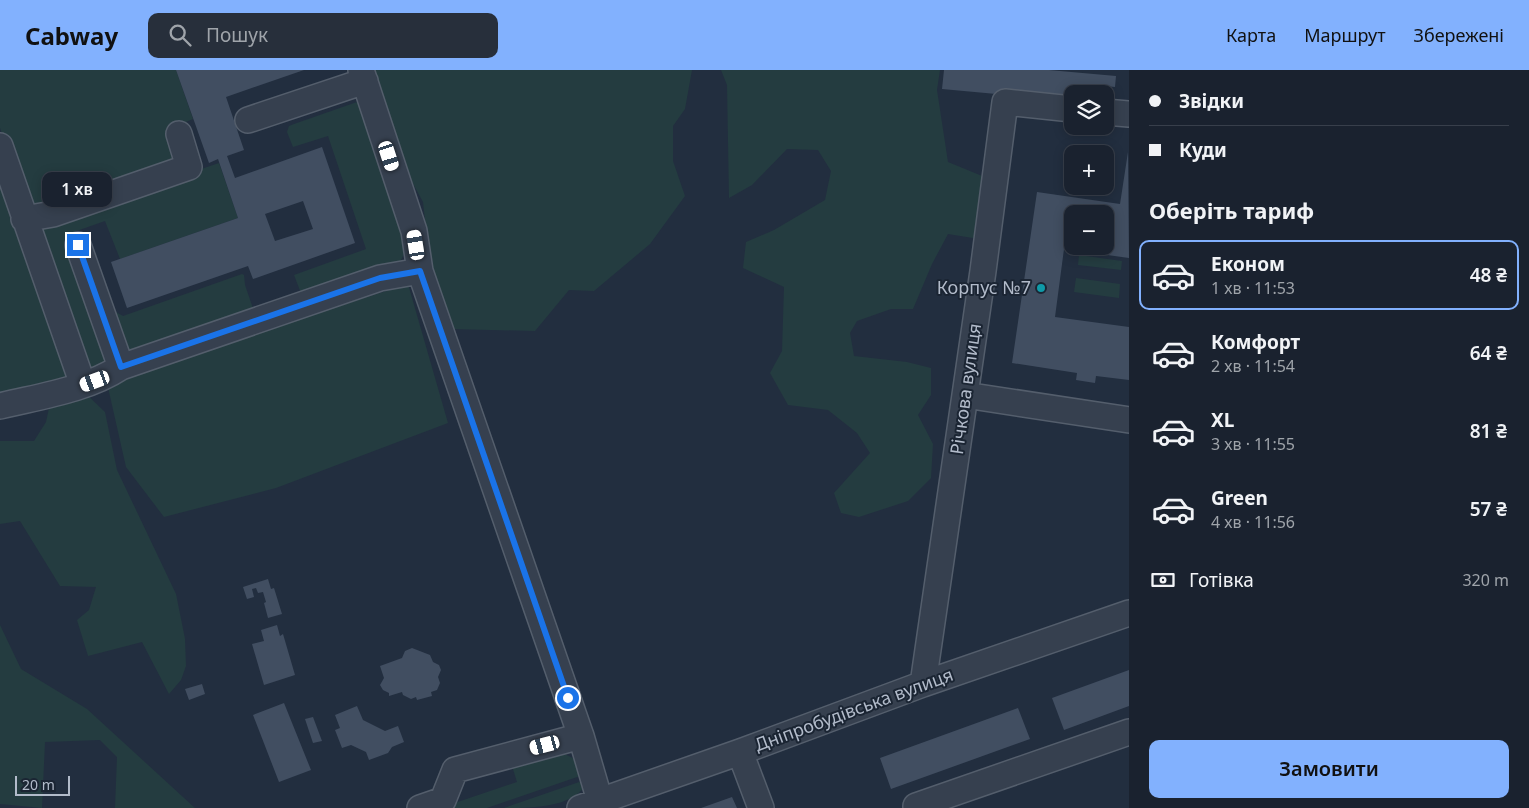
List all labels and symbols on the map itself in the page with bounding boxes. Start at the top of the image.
car [377,139,400,173]
callout: 1 хв [43,172,113,208]
car [406,229,425,261]
route end [67,234,89,256]
place label: Корпус №7 [937,275,1031,299]
marker: Корпус №7 [1035,282,1047,294]
street label: Річкова вулиця [944,322,986,456]
car [78,369,111,393]
street label: Дніпробудівська вулиця [751,662,956,756]
route start [557,687,579,709]
car [528,734,561,756]
scale bar [15,773,70,796]

